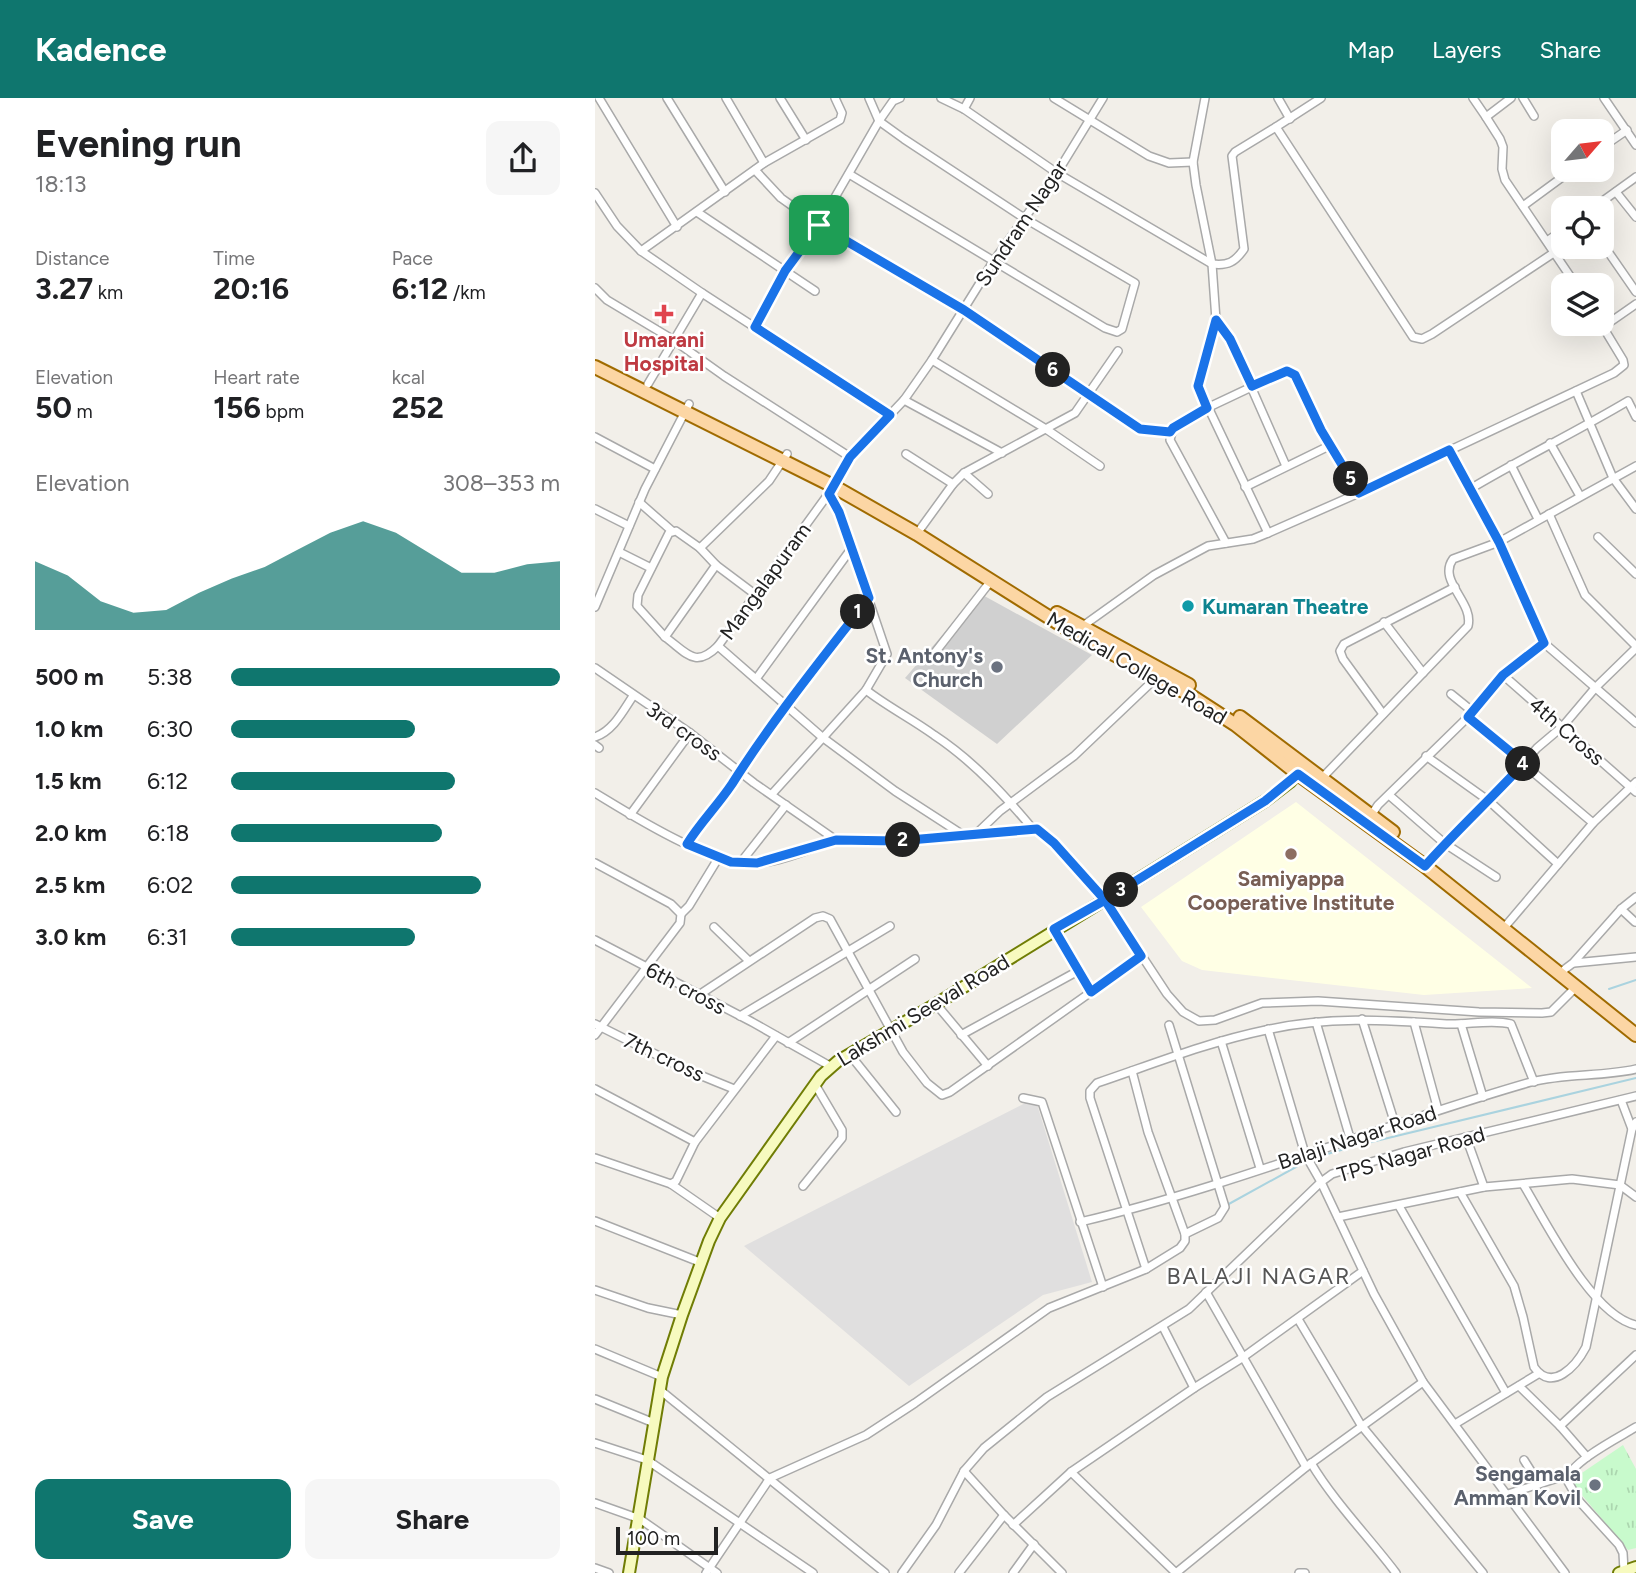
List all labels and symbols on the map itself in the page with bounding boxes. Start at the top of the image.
north arrow [1551,119,1613,182]
street label: Sundram Nagar [970,155,1072,291]
pin [789,195,849,255]
marker: Umarani Hospital [654,304,674,324]
place label: Umarani Hospital [624,327,704,376]
pin: 6 [1035,352,1071,388]
pin: 5 [1333,462,1369,496]
street label: Mangalapuram [714,518,816,644]
pin: 1 [841,594,875,630]
place label: Kumaran Theatre [1202,594,1369,619]
marker: Kumaran Theatre [1180,598,1196,614]
street label: Medical College Road [1043,606,1231,730]
place label: St. Antony's Church [866,643,983,692]
marker: St. Antony's Church [989,659,1005,675]
street label: 4th Cross [1524,691,1610,771]
street label: 3rd cross [642,696,726,766]
pin: 4 [1506,746,1541,782]
pin: 2 [885,822,921,858]
marker: Samiyappa Cooperative Institute [1283,846,1299,862]
place label: Samiyappa Cooperative Institute [1188,866,1395,915]
pin: 3 [1103,872,1139,908]
street label: Lakshmi Seeval Road [832,949,1014,1071]
street label: 6th cross [642,957,730,1019]
street label: 7th cross [620,1027,708,1087]
street label: Balaji Nagar Road [1275,1100,1439,1174]
street label: TPS Nagar Road [1334,1121,1488,1187]
district label: BALAJI NAGAR [1166,1262,1352,1290]
place label: Sengamala Amman Kovil [1454,1461,1581,1510]
marker: Sengamala Amman Kovil [1587,1477,1603,1493]
scale bar [616,1524,717,1556]

